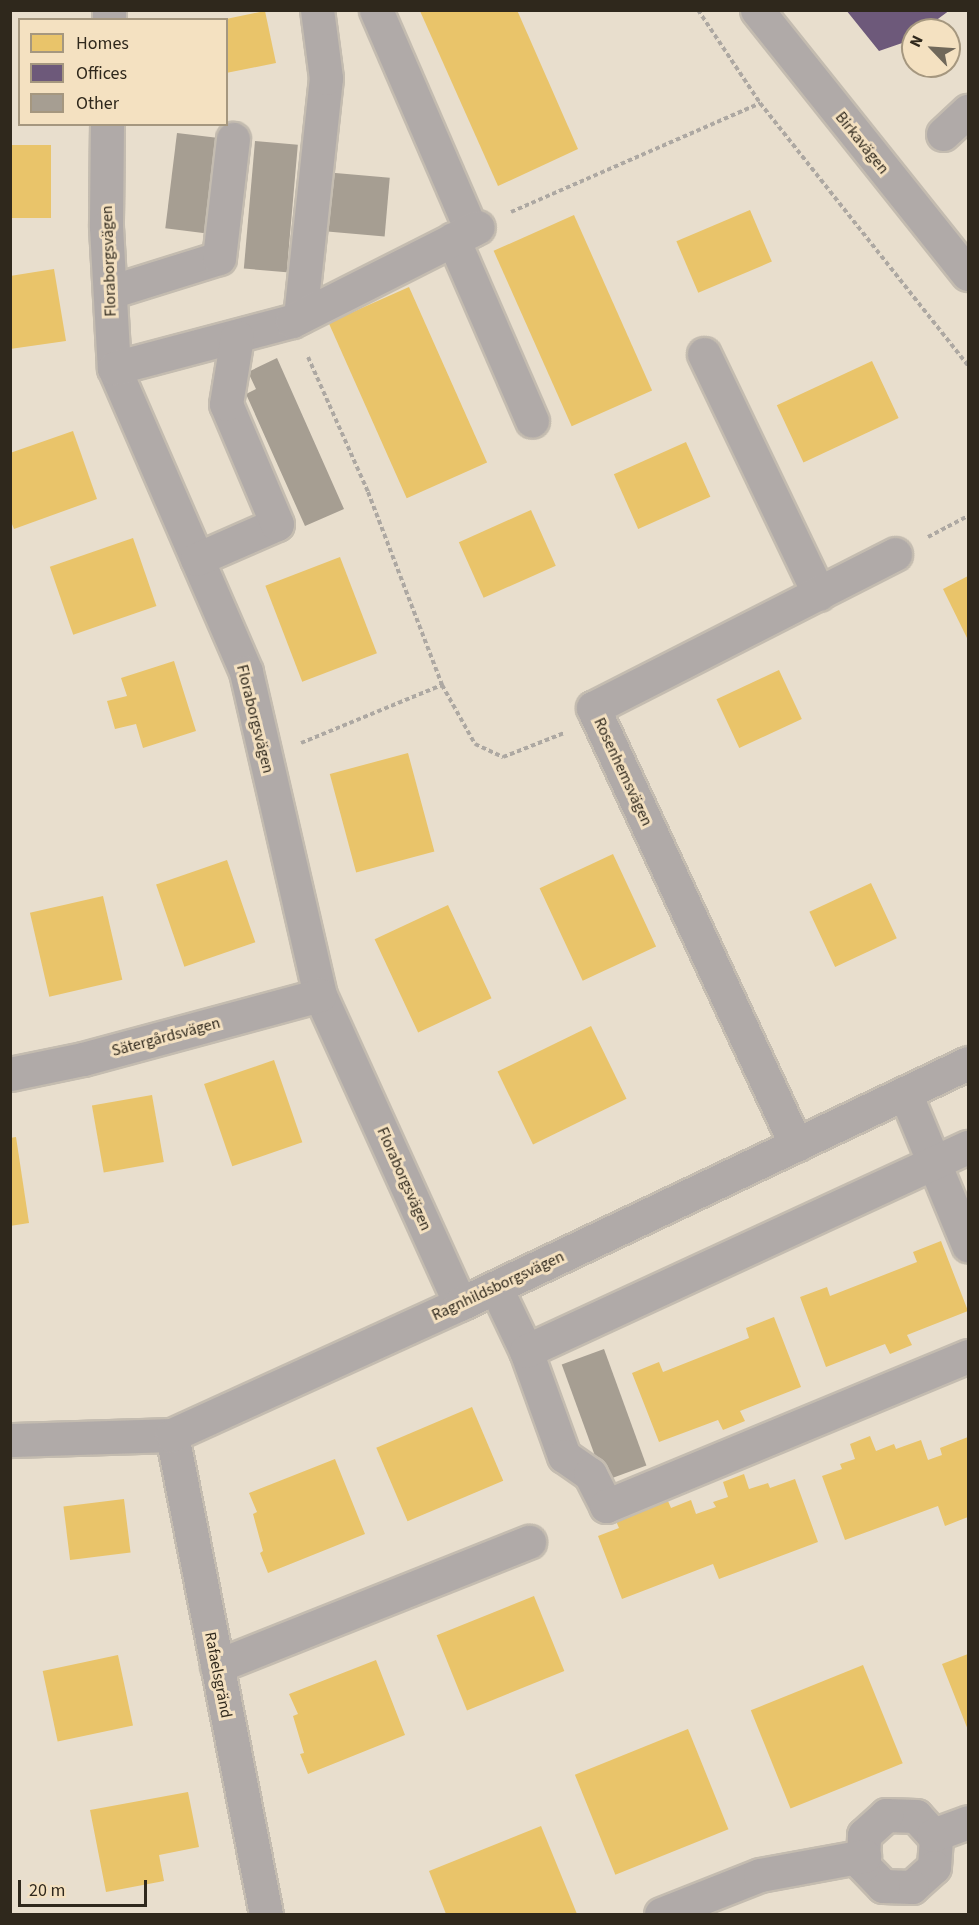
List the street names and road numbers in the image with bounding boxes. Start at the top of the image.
street label: Birkavägen [831,108,893,178]
street label: Floraborgsvägen [97,205,121,317]
street label: Floraborgsvägen [232,663,278,775]
street label: Rosenhemsvägen [590,715,656,829]
street label: Sätergårdsvägen [110,1013,222,1061]
street label: Floraborgsvägen [373,1124,435,1234]
street label: Ragnhildsborgsvägen [429,1247,567,1325]
street label: Rafaelsgränd [200,1630,236,1720]

